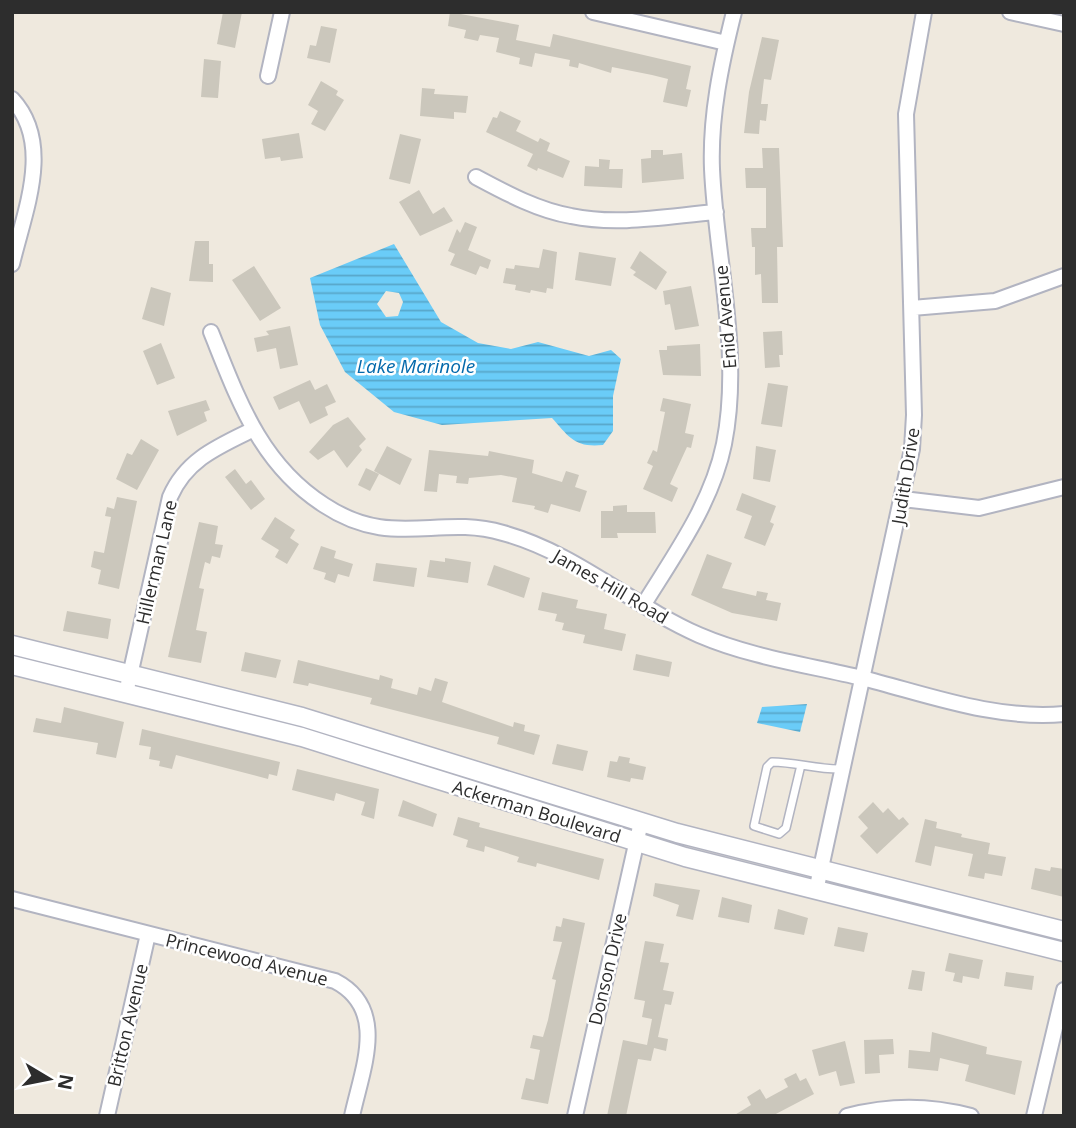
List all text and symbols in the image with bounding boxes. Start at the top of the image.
street label: Enid Avenue [709,264,741,370]
water label: Lake Marinole [357,353,475,379]
street label: Judith Drive [885,426,924,528]
street label: Hillerman Lane [130,497,182,627]
street label: James Hill Road [547,542,673,629]
street label: Ackerman Boulevard [450,774,624,848]
street label: Donson Drive [582,911,632,1027]
street label: Princewood Avenue [163,927,331,991]
street label: Britton Avenue [101,961,153,1089]
north arrow [14,1044,84,1114]
text: N [52,1072,80,1092]

